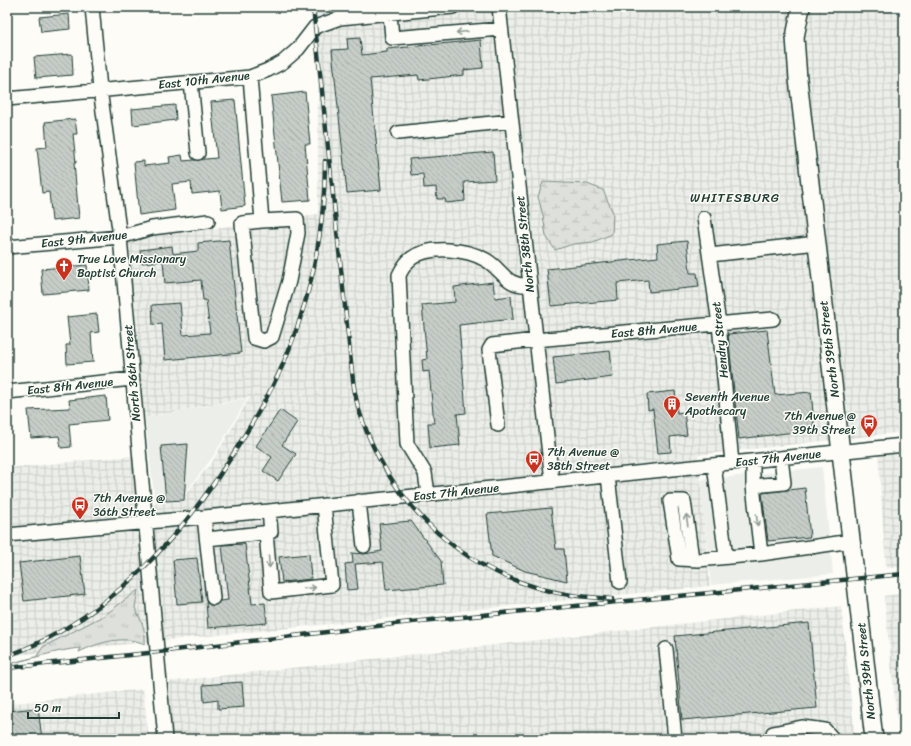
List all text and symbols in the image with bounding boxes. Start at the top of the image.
one-way arrow [456,29,469,36]
street label: East 10th Avenue [157,64,251,96]
district label: WHITESBURG [690,186,780,209]
street label: North 38th Street [509,194,541,294]
street label: East 9th Avenue [40,224,128,254]
place label: True Love Missionary Baptist Church [77,248,187,284]
church icon: True Love Missionary Baptist Church [54,256,74,281]
street label: North 39th Street [812,299,846,399]
street label: Hendry Street [705,301,735,379]
street label: East 8th Avenue [610,315,698,345]
street label: North 36th Street [117,324,147,422]
street label: East 8th Avenue [26,371,114,401]
place label: Seventh Avenue Apothecary [684,386,770,422]
building icon: Seventh Avenue Apothecary [662,394,682,419]
place label: 7th Avenue @ 39th Street [784,405,856,441]
bus stop icon: 7th Avenue @ 39th Street [859,413,879,438]
place label: 7th Avenue @ 38th Street [547,441,619,477]
street label: East 7th Avenue [734,443,822,473]
bus stop icon: 7th Avenue @ 38th Street [524,449,544,474]
street label: East 7th Avenue [412,477,500,507]
place label: 7th Avenue @ 36th Street [93,487,165,523]
bus stop icon: 7th Avenue @ 36th Street [70,495,90,520]
one-way arrow [753,513,761,526]
one-way arrow [683,514,691,527]
one-way arrow [265,555,272,568]
one-way arrow [303,584,316,592]
street label: North 39th Street [850,621,882,721]
scale bar [28,694,119,720]
text: 50 m [34,697,61,719]

